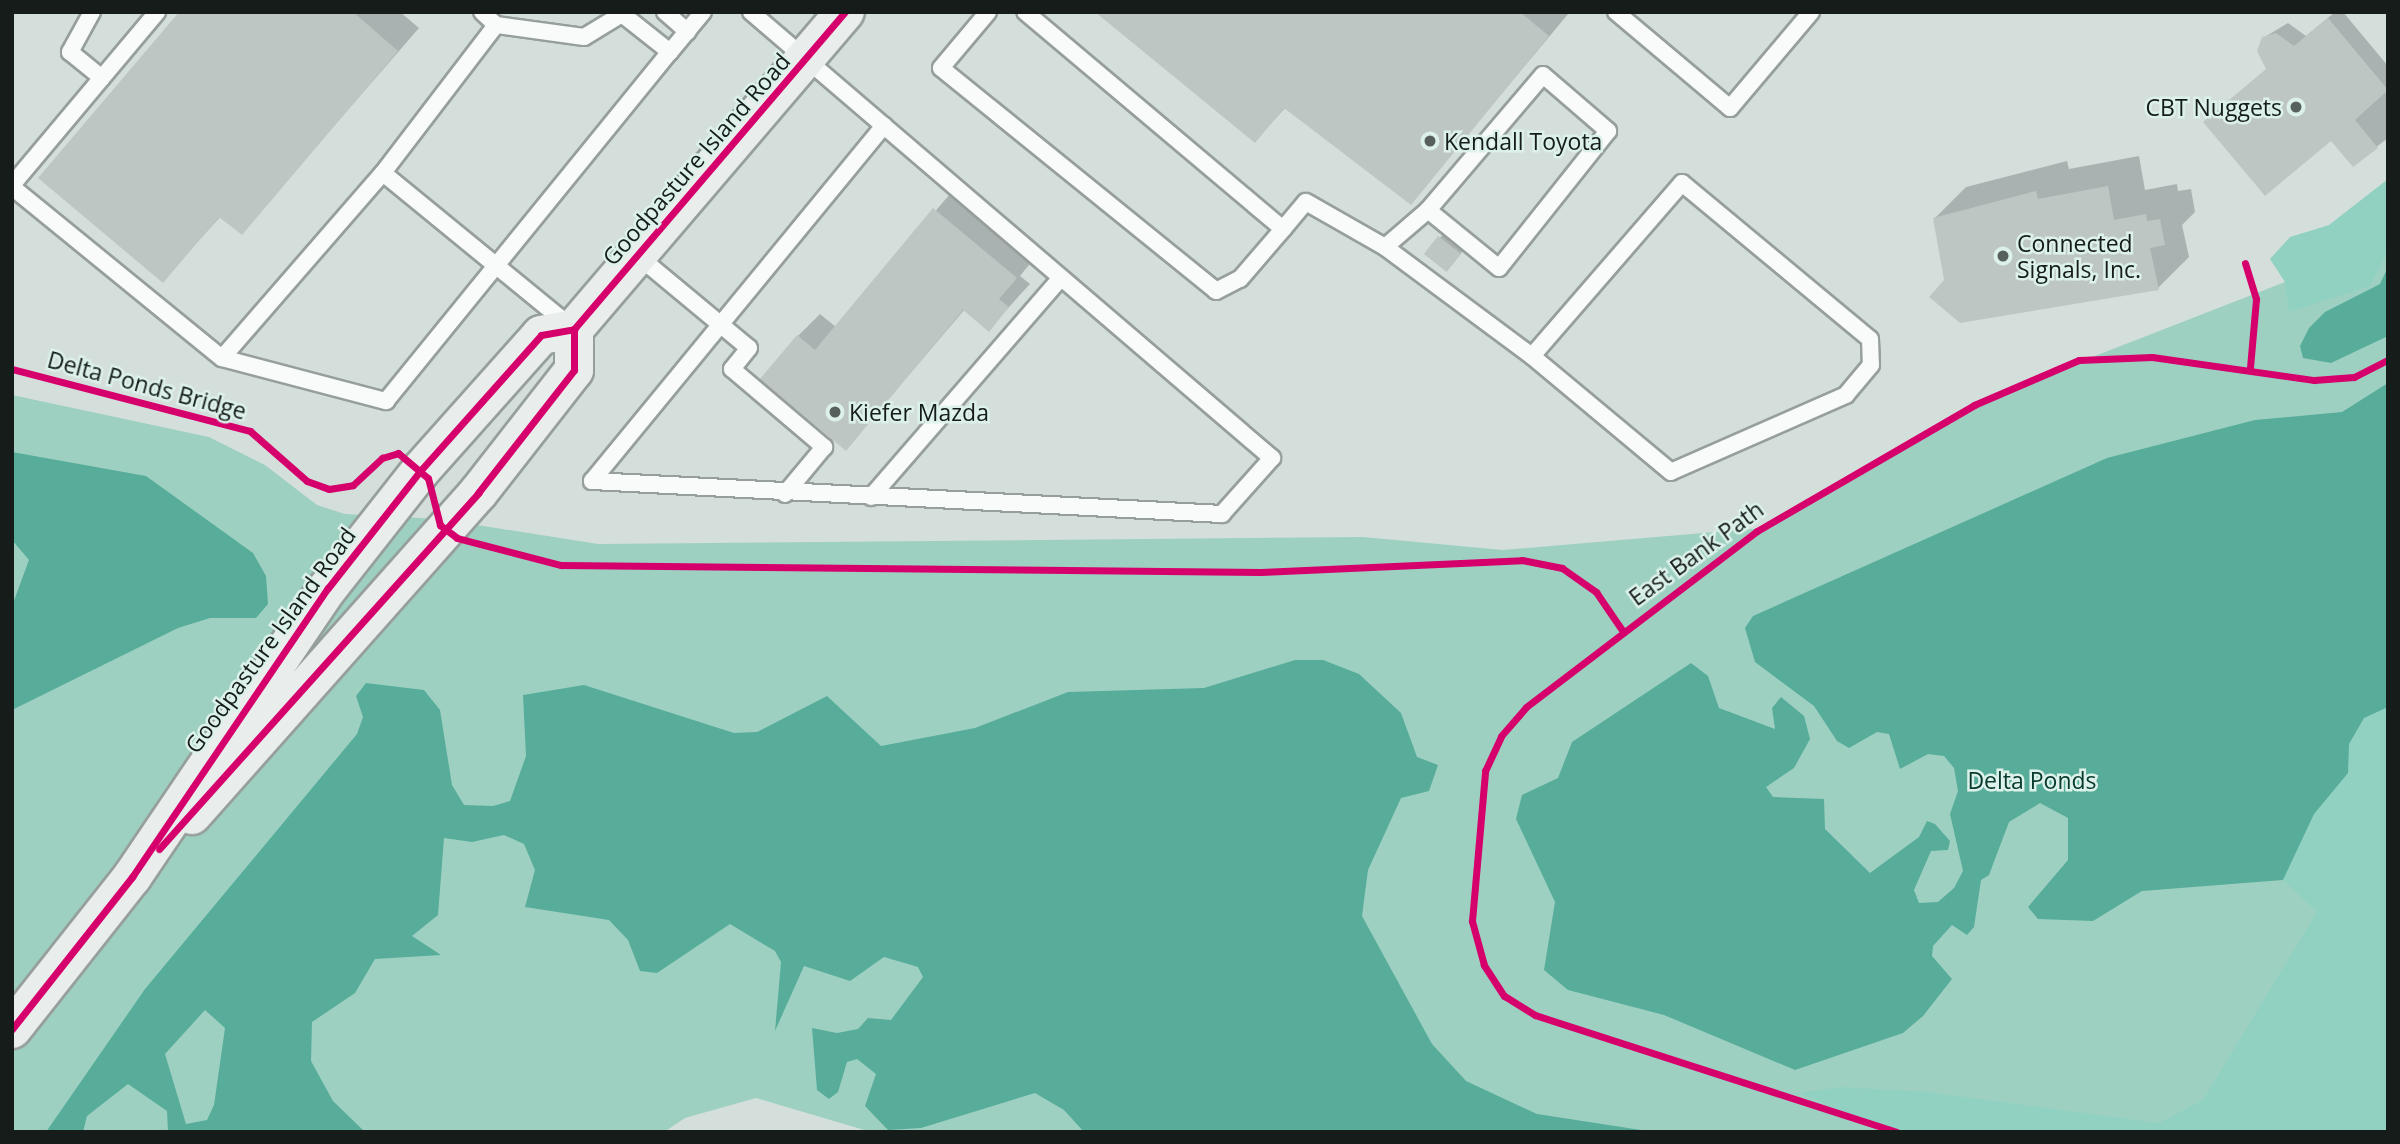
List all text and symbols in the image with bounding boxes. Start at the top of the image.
street label: Goodpasture Island Road [596,47,796,271]
place label: CBT Nuggets [2146,93,2282,121]
marker: CBT Nuggets [2288,99,2304,115]
place label: Kendall Toyota [1444,127,1602,155]
marker: Kendall Toyota [1422,133,1438,149]
place label: Connected Signals, Inc. [2017,229,2141,283]
marker: Connected Signals, Inc. [1995,248,2011,264]
street label: Delta Ponds Bridge [45,345,249,425]
place label: Kiefer Mazda [849,398,989,426]
marker: Kiefer Mazda [827,404,843,420]
street label: East Bank Path [1623,495,1769,611]
street label: Goodpasture Island Road [179,522,361,758]
park label: Delta Ponds [1967,766,2097,794]

